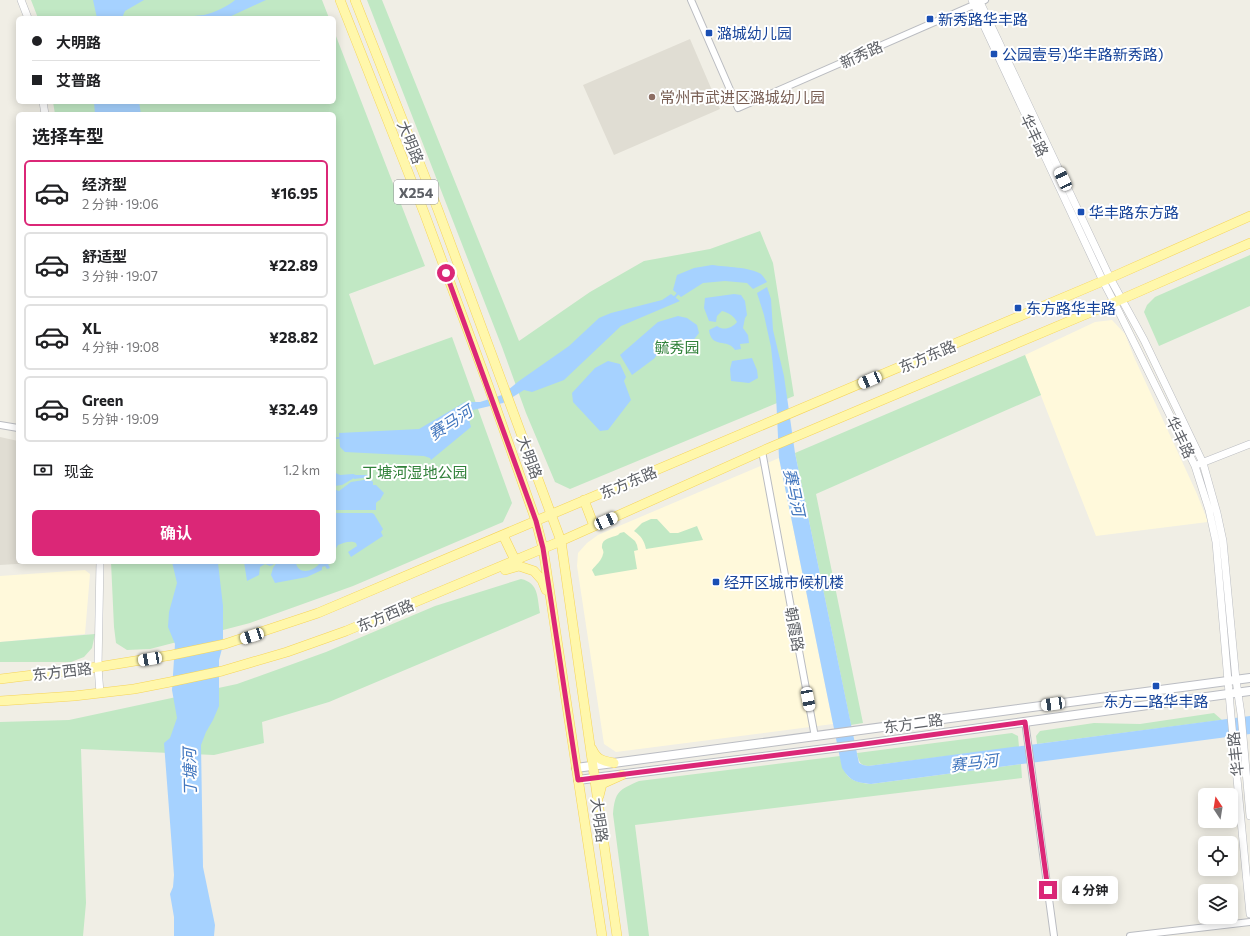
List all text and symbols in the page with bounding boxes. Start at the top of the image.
place label: 新秀路华丰路 [938,10,1028,28]
marker: 新秀路华丰路 [925,14,935,24]
place label: 潞城幼儿园 [717,24,792,42]
marker: 潞城幼儿园 [704,28,714,38]
text: 大明路 [56,33,101,51]
street label: 新秀路 [837,37,885,71]
place label: 公园壹号)华丰路新秀路) [1002,45,1164,63]
marker: 公园壹号)华丰路新秀路) [989,49,999,59]
text: 艾普路 [56,71,101,89]
place label: 常州市武进区潞城幼儿园 [660,88,825,106]
marker: 常州市武进区潞城幼儿园 [647,92,657,102]
street label: 华丰路 [1017,111,1053,159]
street label: 大明路 [394,118,428,166]
text: 选择车型 [32,125,104,147]
car [1052,166,1074,192]
icon: car [34,175,70,211]
text: 经济型 [82,175,127,193]
road number: X254 [394,180,438,204]
text: ¥16.95 [271,184,318,202]
text: 2 分钟 · 19:06 [82,196,159,212]
place label: 华丰路东方路 [1089,203,1179,221]
marker: 华丰路东方路 [1076,207,1086,217]
icon: car [34,247,70,283]
text: 舒适型 [82,247,127,265]
text: ¥22.89 [269,256,318,274]
route start [437,264,455,282]
text: 3 分钟 · 19:07 [82,268,158,284]
place label: 东方路华丰路 [1026,299,1116,317]
marker: 东方路华丰路 [1013,303,1023,313]
icon: car [34,319,70,355]
text: XL [82,319,101,337]
text: ¥28.82 [269,328,318,346]
street label: 东方东路 [896,336,958,376]
park label: 毓秀园 [654,338,700,356]
text: 4 分钟 · 19:08 [82,339,159,355]
car [857,370,883,390]
icon: car [34,391,70,427]
text: Green [82,391,123,409]
water label: 赛马河 [425,399,478,443]
text: ¥32.49 [269,400,318,418]
text: 5 分钟 · 19:09 [82,411,159,427]
street label: 华丰路 [1163,413,1199,461]
street label: 大明路 [514,433,546,481]
icon: cash [32,459,54,481]
text: 现金 [64,462,94,480]
text: 1.2 km [283,462,320,478]
street label: 东方东路 [597,462,659,502]
park label: 丁塘河湿地公园 [362,463,468,481]
water label: 赛马河 [781,467,810,520]
button: 确认 [32,510,320,556]
car [593,511,619,531]
place label: 经开区城市候机楼 [724,573,844,591]
marker: 经开区城市候机楼 [711,577,721,587]
street label: 东方西路 [354,595,416,635]
street label: 朝霞路 [782,605,808,653]
car [239,627,265,645]
car [137,651,163,667]
street label: 东方西路 [31,658,93,684]
marker: 东方二路华丰路 [1151,681,1161,691]
car [800,686,816,712]
place label: 东方二路华丰路 [1103,692,1209,710]
car [1040,696,1066,712]
street label: 东方二路 [882,710,944,736]
street label: 华丰路 [1224,731,1246,777]
water label: 丁塘河 [179,745,199,796]
water label: 赛马河 [949,749,1002,774]
north arrow [1198,788,1238,828]
map controls [1198,788,1238,924]
street label: 大明路 [588,796,612,844]
button: locate [1198,836,1238,876]
callout: 4 分钟 [1062,876,1118,904]
route end [1039,881,1057,899]
text: 4 分钟 [1072,882,1108,898]
button: layers [1198,884,1238,924]

